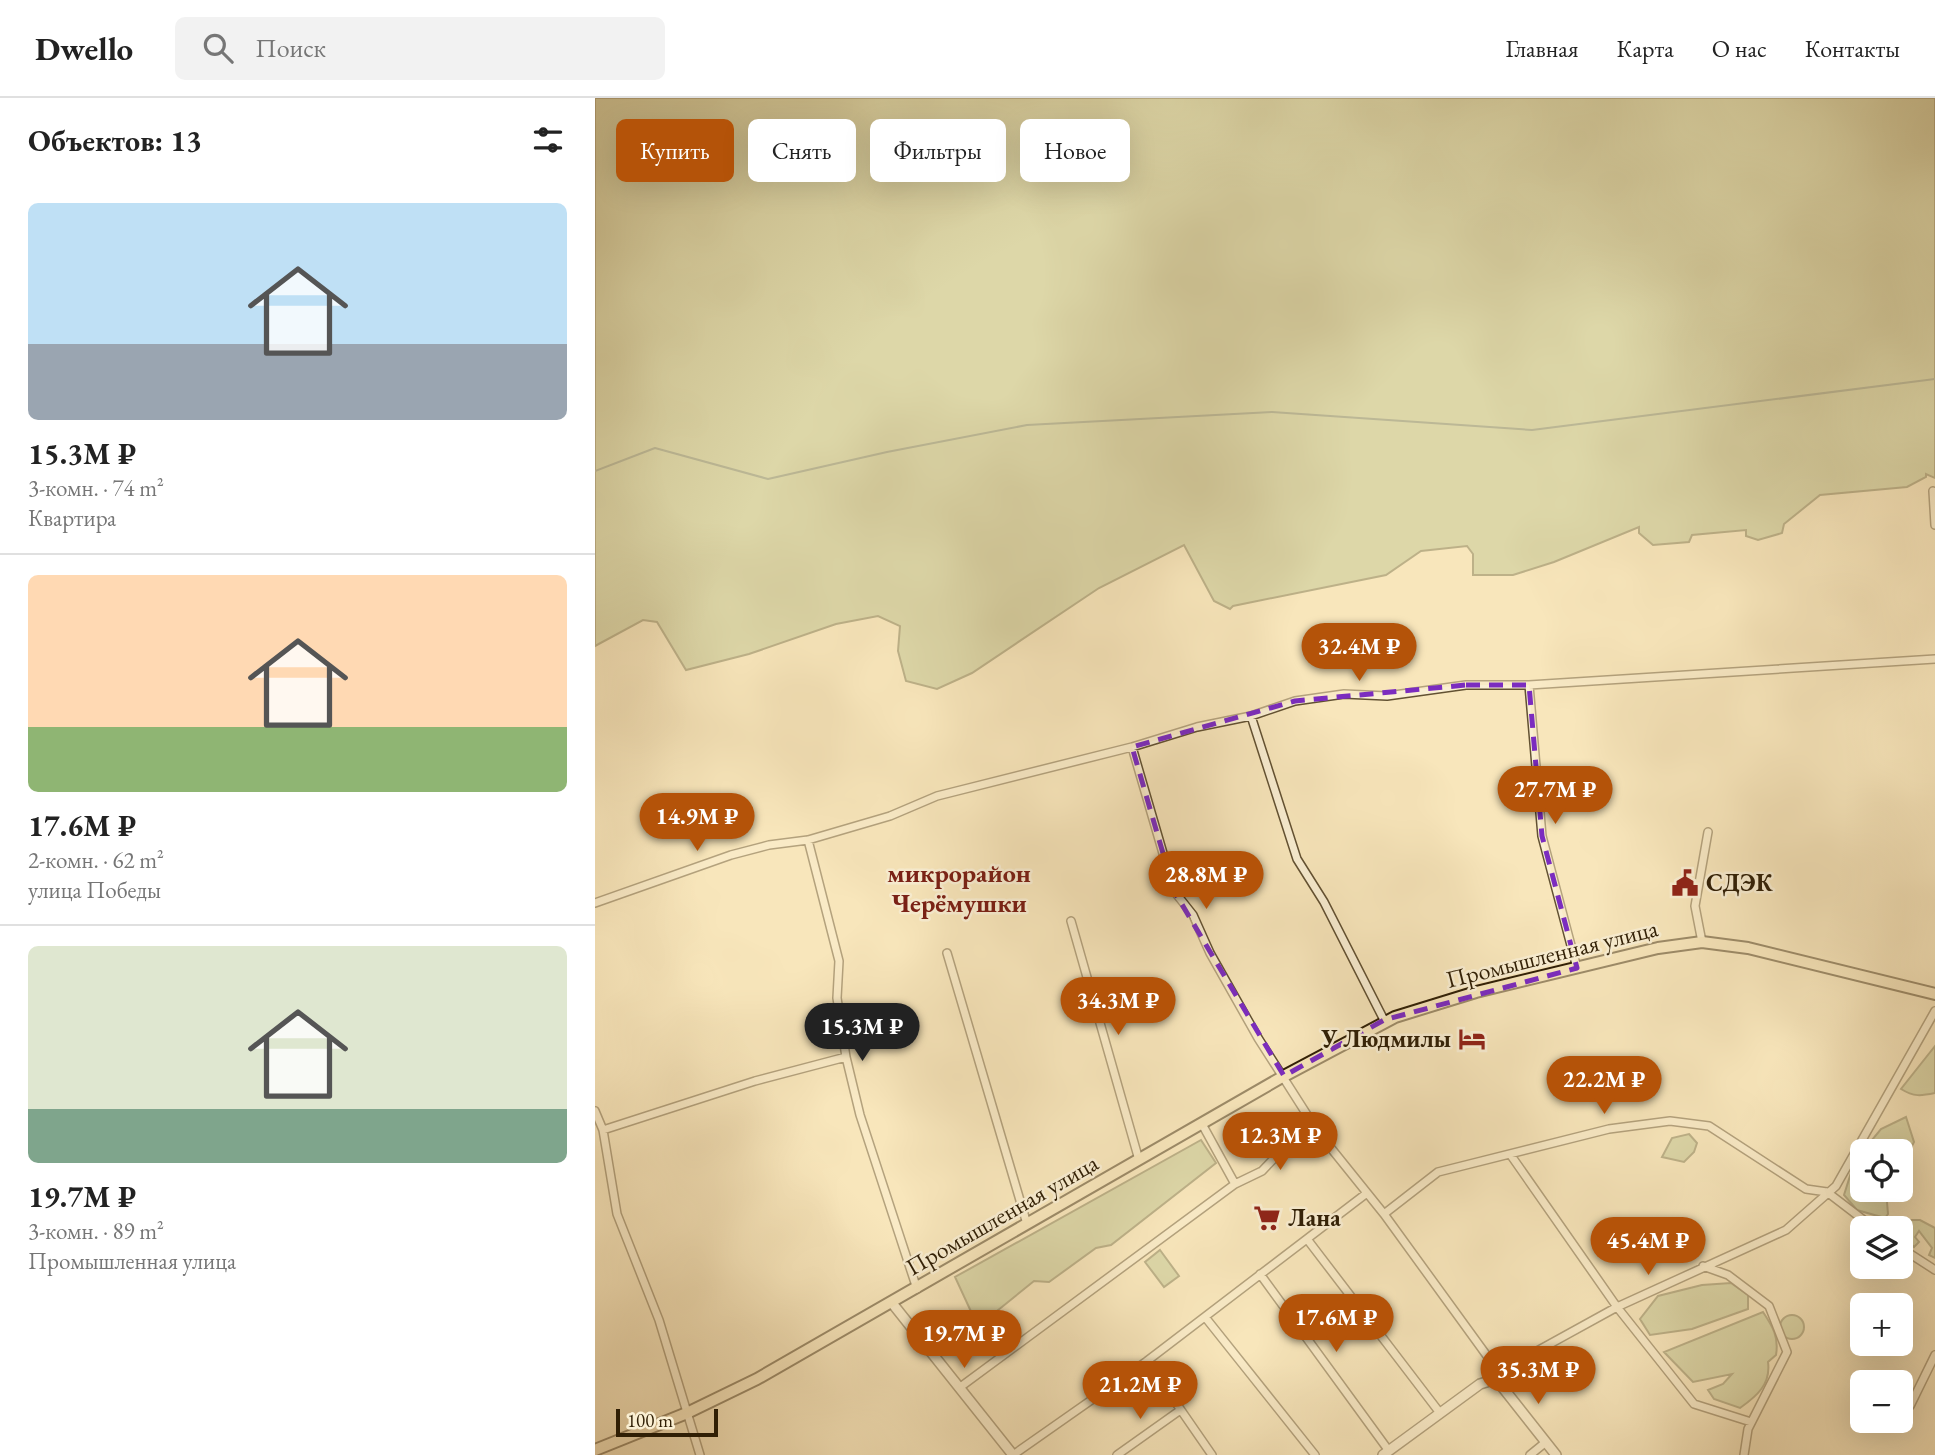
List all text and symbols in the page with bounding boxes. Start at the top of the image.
search box [175,17,665,80]
text: Dwello [35,27,133,70]
icon: search [199,29,237,67]
text: Поиск [255,31,326,65]
text: Главная [1505,33,1579,64]
text: Карта [1617,33,1674,64]
text: О нас [1712,33,1767,64]
text: Контакты [1805,33,1900,64]
chip: Купить [616,119,734,182]
chip: Снять [748,119,856,182]
chip: Фильтры [870,119,1006,182]
chip: Новое [1020,119,1130,182]
text: Объектов: 13 [28,121,202,160]
icon: filters [529,121,567,159]
icon: home [235,248,361,374]
text: 15.3M ₽ [28,434,136,473]
text: 3-комн. · 74 m² [28,473,164,503]
text: Квартира [28,503,116,533]
icon: home [235,620,361,746]
pin: 32.4M ₽ [1294,624,1424,683]
text: 32.4M ₽ [1318,631,1400,661]
pin: 27.7M ₽ [1490,766,1620,826]
text: 27.7M ₽ [1514,774,1596,804]
pin: 14.9M ₽ [632,794,762,853]
text: 14.9M ₽ [656,801,738,831]
text: 17.6M ₽ [28,806,136,845]
text: 2-комн. · 62 m² [28,845,164,875]
pin: 28.8M ₽ [1141,852,1271,911]
district label: микрорайон Черёмушки [887,856,1031,920]
text: 28.8M ₽ [1165,859,1247,889]
place label: СДЭК [1706,867,1774,898]
public building icon: СДЭК [1670,868,1700,898]
text: улица Победы [28,875,161,905]
street label: Промышленная улица [1443,912,1661,995]
pin: 34.3M ₽ [1053,978,1183,1037]
text: 34.3M ₽ [1077,985,1159,1015]
icon: home [235,991,361,1117]
pin: 15.3M ₽ [797,1004,927,1063]
text: 15.3M ₽ [821,1011,903,1041]
place label: У Людмилы [1320,1023,1451,1054]
hotel icon: У Людмилы [1457,1024,1487,1054]
pin: 22.2M ₽ [1539,1056,1669,1116]
text: 22.2M ₽ [1563,1064,1645,1094]
pin: 12.3M ₽ [1215,1112,1345,1172]
text: 12.3M ₽ [1239,1120,1321,1150]
map controls [1850,1139,1913,1433]
button: locate [1850,1139,1913,1202]
street label: Промышленная улица [900,1147,1104,1282]
text: 19.7M ₽ [28,1177,136,1216]
place label: Лана [1288,1202,1341,1233]
supermarket icon: Лана [1252,1203,1282,1233]
text: 3-комн. · 89 m² [28,1216,164,1246]
button: layers [1850,1216,1913,1279]
pin: 45.4M ₽ [1583,1218,1713,1277]
text: 45.4M ₽ [1607,1225,1689,1255]
text: Промышленная улица [28,1246,236,1276]
button: + [1850,1293,1913,1356]
pin: 17.6M ₽ [1271,1294,1401,1354]
text: 17.6M ₽ [1295,1302,1377,1332]
pin: 19.7M ₽ [899,1310,1029,1370]
text: 19.7M ₽ [923,1318,1005,1348]
pin: 35.3M ₽ [1473,1346,1603,1406]
text: 35.3M ₽ [1497,1354,1579,1384]
pin: 21.2M ₽ [1075,1362,1205,1421]
text: 21.2M ₽ [1099,1369,1181,1399]
button: − [1850,1370,1913,1433]
scale bar [616,1406,717,1438]
text: 100 m [627,1408,673,1433]

